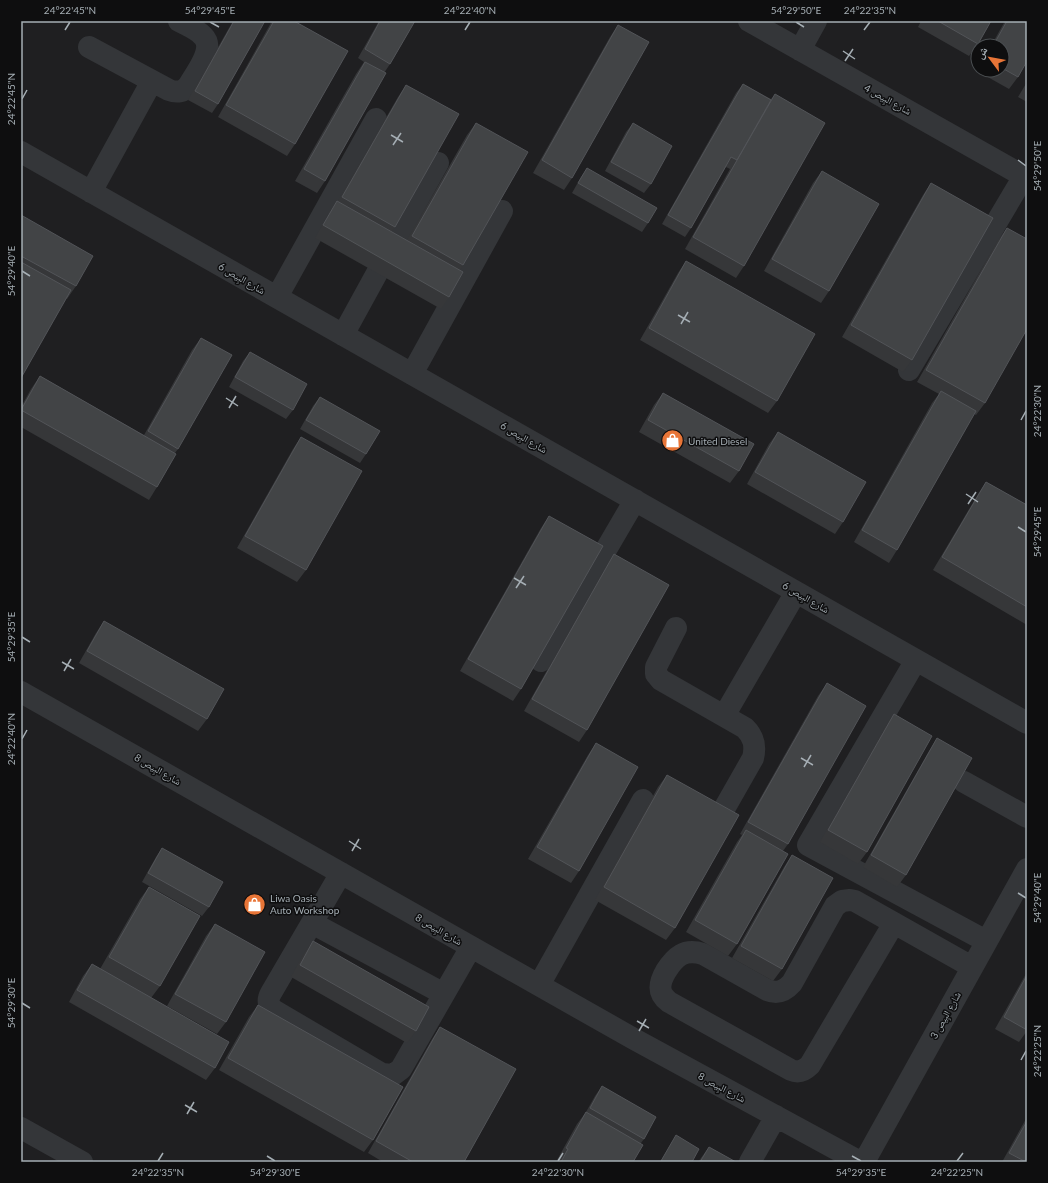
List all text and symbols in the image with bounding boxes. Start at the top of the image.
text: 24°22'45"N [44,4,96,16]
text: 54°29'45"E [185,4,235,16]
text: 24°22'40"N [444,4,496,16]
text: 54°29'50"E [771,4,821,16]
text: 24°22'35"N [844,4,896,16]
north arrow [970,38,1010,78]
text: ش [972,44,992,62]
text: 24°22'45"N [5,73,17,125]
street label: شارع البِيص 4 [861,81,914,119]
text: 54°29'50"E [1031,141,1043,191]
text: 54°29'40"E [5,246,17,296]
street label: شارع البِيص 6 [215,260,268,298]
text: 24°22'30"N [1031,385,1043,437]
street label: شارع البِيص 6 [497,419,550,457]
shop icon: United Diesel [660,428,686,454]
place label: United Diesel [688,435,747,447]
text: 54°29'45"E [1031,507,1043,557]
street label: شارع البِيص 6 [779,579,832,617]
text: 54°29'35"E [5,612,17,662]
text: 24°22'40"N [5,713,17,765]
street label: شارع البِيص 8 [131,751,184,789]
text: 54°29'40"E [1031,873,1043,923]
shop icon: Liwa Oasis Auto Workshop [241,891,267,917]
place label: Liwa Oasis Auto Workshop [270,892,340,916]
street label: شارع البِيص 8 [412,911,465,949]
text: 54°29'30"E [5,978,17,1028]
street label: شارع البِيص 3 [927,989,965,1042]
text: 24°22'25"N [1031,1025,1043,1077]
street label: شارع البِيص 8 [695,1070,748,1106]
text: 24°22'35"N [132,1166,184,1178]
text: 54°29'30"E [250,1166,300,1178]
text: 24°22'30"N [532,1166,584,1178]
text: 54°29'35"E [836,1166,886,1178]
text: 24°22'25"N [931,1166,983,1178]

